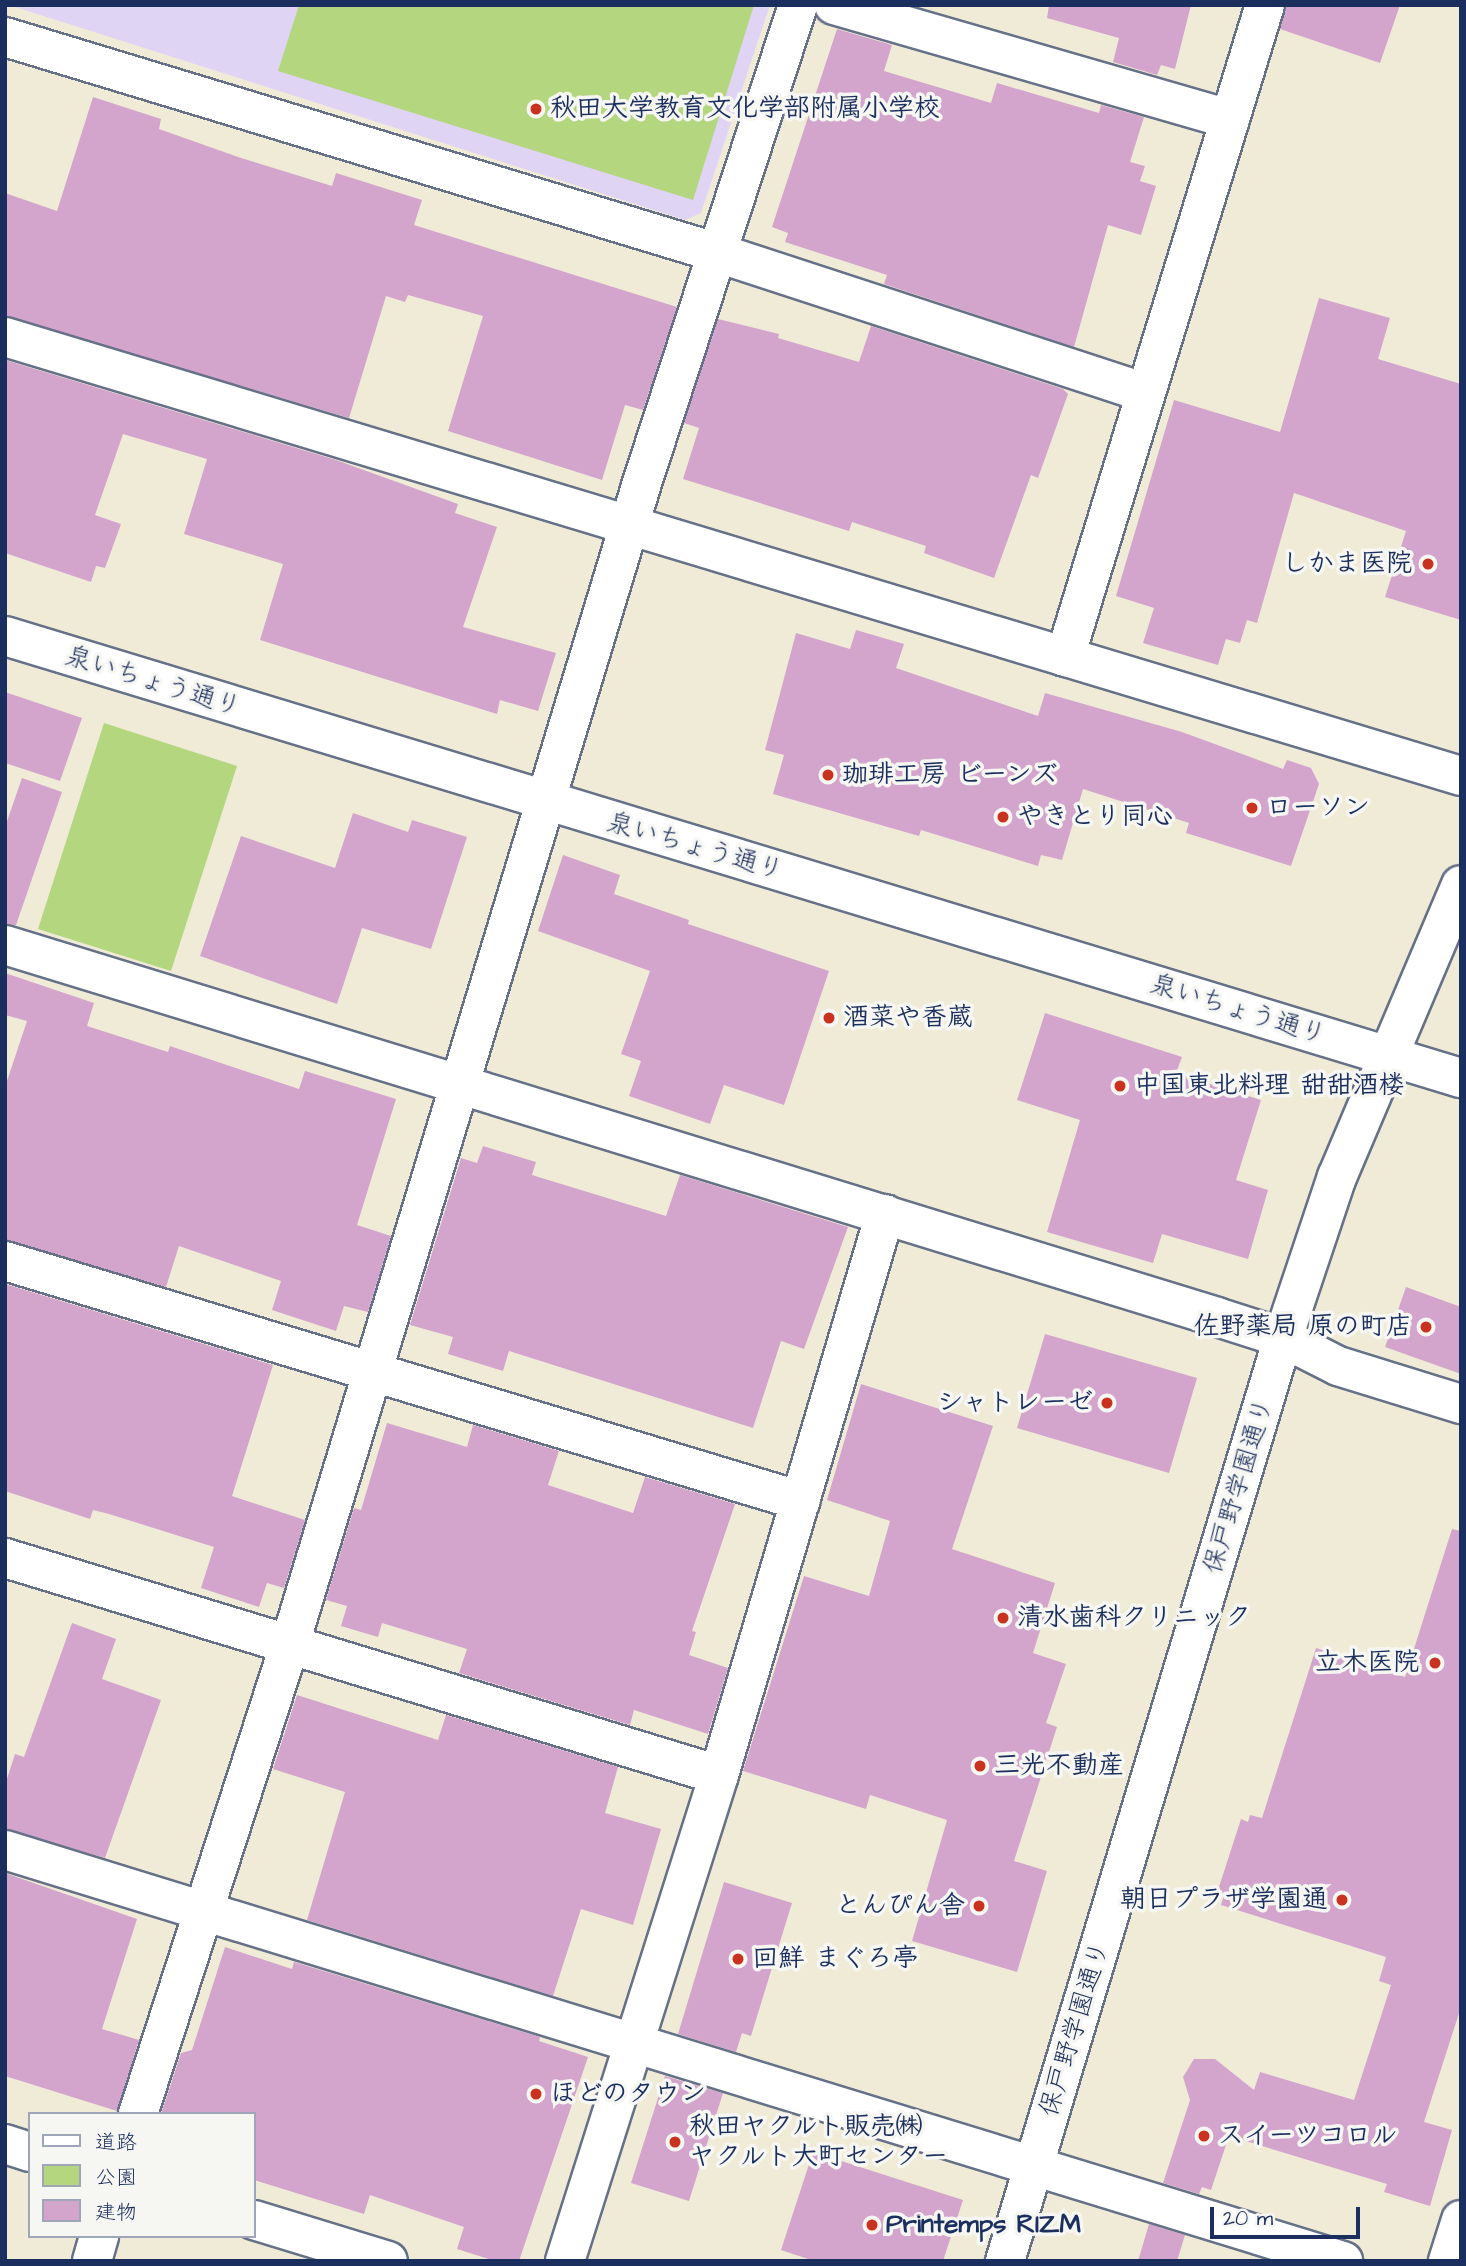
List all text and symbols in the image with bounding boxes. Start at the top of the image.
place label: 秋田大学教育文化学部附属小学校 [550,93,940,125]
marker: 秋田大学教育文化学部附属小学校 [528,101,544,117]
place label: しかま医院 [1282,548,1412,580]
marker: しかま医院 [1418,554,1438,574]
street label: 泉いちょう通り [61,640,245,724]
place label: 珈琲工房 ビーンズ [842,759,1059,791]
marker: 珈琲工房 ビーンズ [820,767,836,783]
place label: ローソン [1266,792,1370,824]
marker: ローソン [1244,800,1260,816]
place label: やきとり同心 [1017,801,1173,833]
street label: 泉いちょう通り [603,807,787,887]
marker: やきとり同心 [995,809,1011,825]
street label: 泉いちょう通り [1146,968,1330,1052]
place label: 酒菜や香蔵 [843,1002,973,1034]
marker: 酒菜や香蔵 [821,1010,837,1026]
place label: 中国東北料理 甜甜酒楼 [1134,1070,1404,1102]
marker: 中国東北料理 甜甜酒楼 [1112,1078,1128,1094]
place label: 佐野薬局 原の町店 [1194,1311,1412,1343]
marker: 佐野薬局 原の町店 [1418,1319,1434,1335]
place label: シャトレーゼ [936,1387,1093,1419]
street label: 保戸野学園通り [1197,1394,1281,1578]
marker: シャトレーゼ [1099,1395,1115,1411]
place label: 清水歯科クリニック [1017,1602,1251,1634]
marker: 清水歯科クリニック [995,1610,1011,1626]
place label: 立木医院 [1315,1647,1419,1679]
marker: 立木医院 [1425,1653,1445,1673]
place label: 三光不動産 [994,1750,1124,1782]
marker: 三光不動産 [972,1758,988,1774]
place label: 朝日プラザ学園通 [1120,1884,1328,1916]
place label: とんぴん舎 [835,1890,965,1922]
marker: 朝日プラザ学園通 [1334,1892,1350,1908]
marker: とんぴん舎 [971,1898,987,1914]
street label: 保戸野学園通り [1033,1937,1117,2121]
place label: 回鮮 まぐろ亭 [752,1943,918,1975]
marker: 回鮮 まぐろ亭 [730,1951,746,1967]
place label: ほどのタウン [550,2078,706,2110]
marker: ほどのタウン [528,2086,544,2102]
place label: 秋田ヤクルト販売㈱ ヤクルト大町センター [689,2111,949,2172]
legend [28,2112,256,2238]
place label: スイーツコロル [1218,2120,1398,2152]
text: 道路 [95,2128,137,2157]
marker: スイーツコロル [1196,2128,1212,2144]
marker: 秋田ヤクルト販売㈱ ヤクルト大町センター [667,2134,683,2150]
text: 公園 [95,2163,137,2192]
scale bar [1214,2192,1364,2236]
text: 建物 [95,2198,137,2227]
text: 20 m [1223,2204,1273,2233]
place label: Printemps RIZM [886,2209,1081,2241]
marker: Printemps RIZM [864,2217,880,2233]

